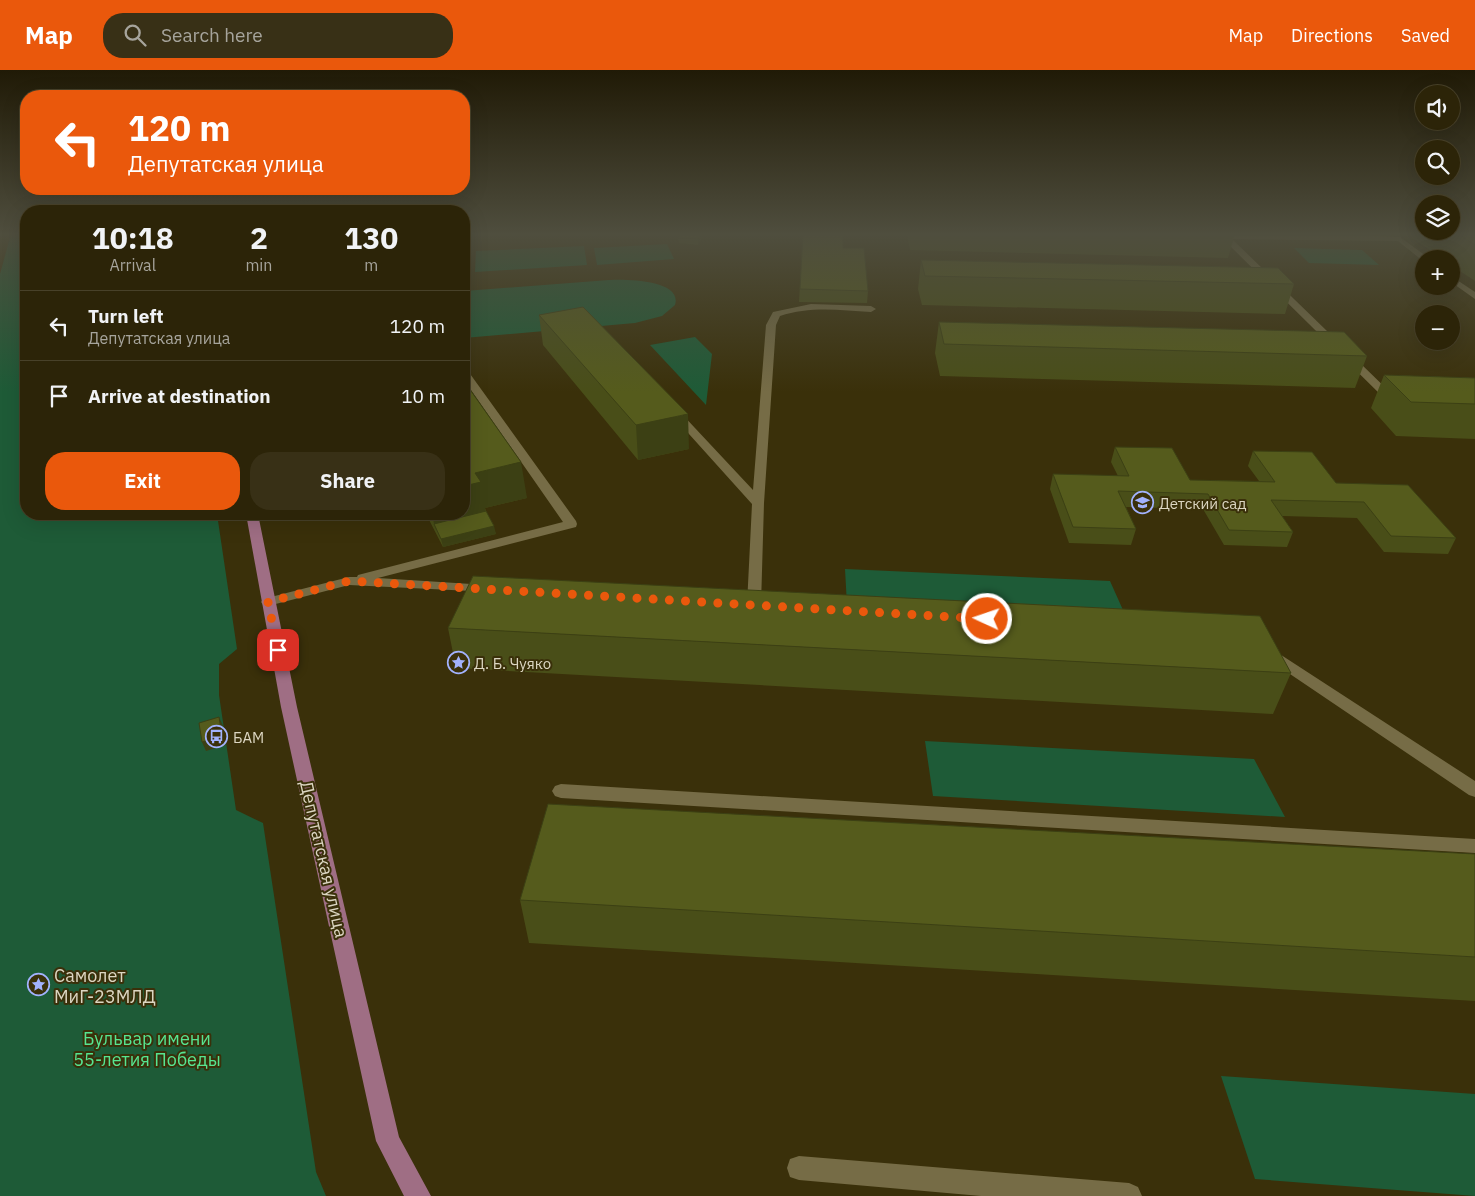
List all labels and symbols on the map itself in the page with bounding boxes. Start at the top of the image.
school or university icon: Детский сад [1131,491,1155,515]
place label: Детский сад [1159,494,1247,513]
position arrow [960,592,1012,644]
pin [257,629,299,671]
place icon: Д. Б. Чуяко [446,651,470,675]
place label: Д. Б. Чуяко [474,654,551,673]
bus stop icon: БАМ [205,725,229,749]
place label: БАМ [233,728,264,747]
street label: Депутатская улица [295,778,353,940]
place label: Самолет МиГ-23МЛД [54,964,156,1008]
place icon: Самолет МиГ-23МЛД [26,973,50,997]
park label: Бульвар имени 55-летия Победы [73,1027,221,1071]

